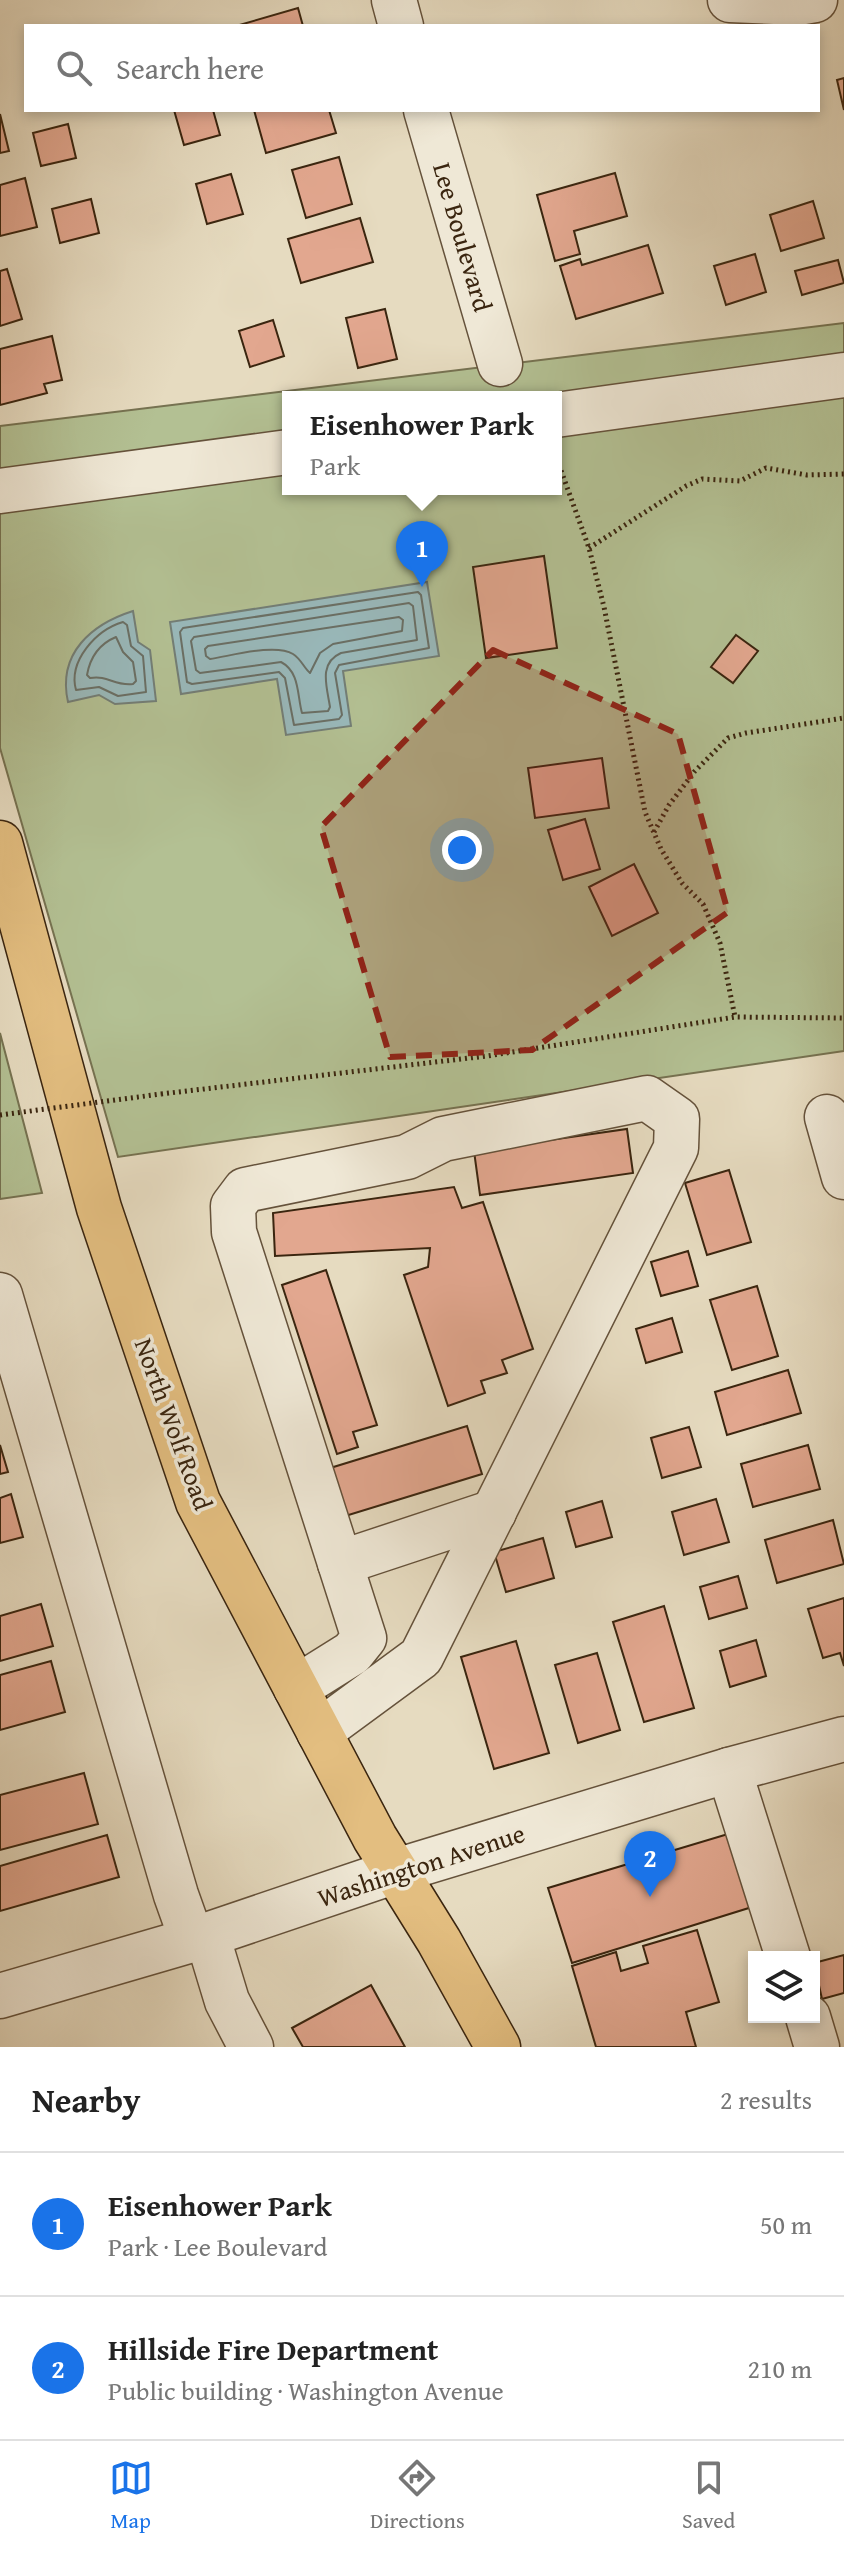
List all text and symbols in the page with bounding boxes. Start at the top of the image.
search box [24,24,820,112]
icon: search [52,46,96,90]
text: Search here [116,46,264,90]
street label: Lee Boulevard [423,158,503,316]
popup [282,391,562,495]
text: Eisenhower Park [310,402,534,446]
text: Park [310,446,360,485]
pin: 1 [396,521,448,587]
your location [442,830,482,870]
street label: North Wolf Road [125,1332,223,1516]
street label: Washington Avenue [312,1813,530,1917]
pin: 2 [624,1831,676,1897]
map controls [748,1951,820,2023]
button: layers [748,1951,820,2023]
text: Nearby [32,2075,141,2124]
text: 2 results [720,2080,812,2119]
text: Eisenhower Park [108,2183,332,2227]
text: 1 [51,2205,65,2244]
text: 50 m [760,2205,812,2244]
text: Park · Lee Boulevard [108,2227,327,2266]
text: Hillside Fire Department [108,2327,438,2371]
text: 2 [51,2349,65,2388]
text: 210 m [747,2349,812,2388]
text: Public building · Washington Avenue [108,2371,504,2410]
tab: Map [109,2456,153,2536]
tab: Directions [370,2456,465,2536]
tab: Saved [682,2456,735,2536]

